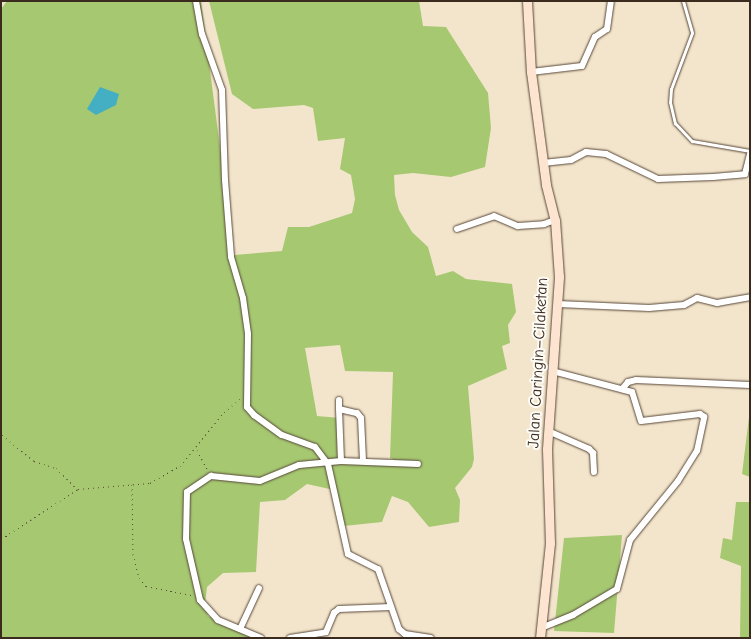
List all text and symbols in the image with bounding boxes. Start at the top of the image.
street label: Jalan Caringin–Cilaketan [524,277,552,449]

